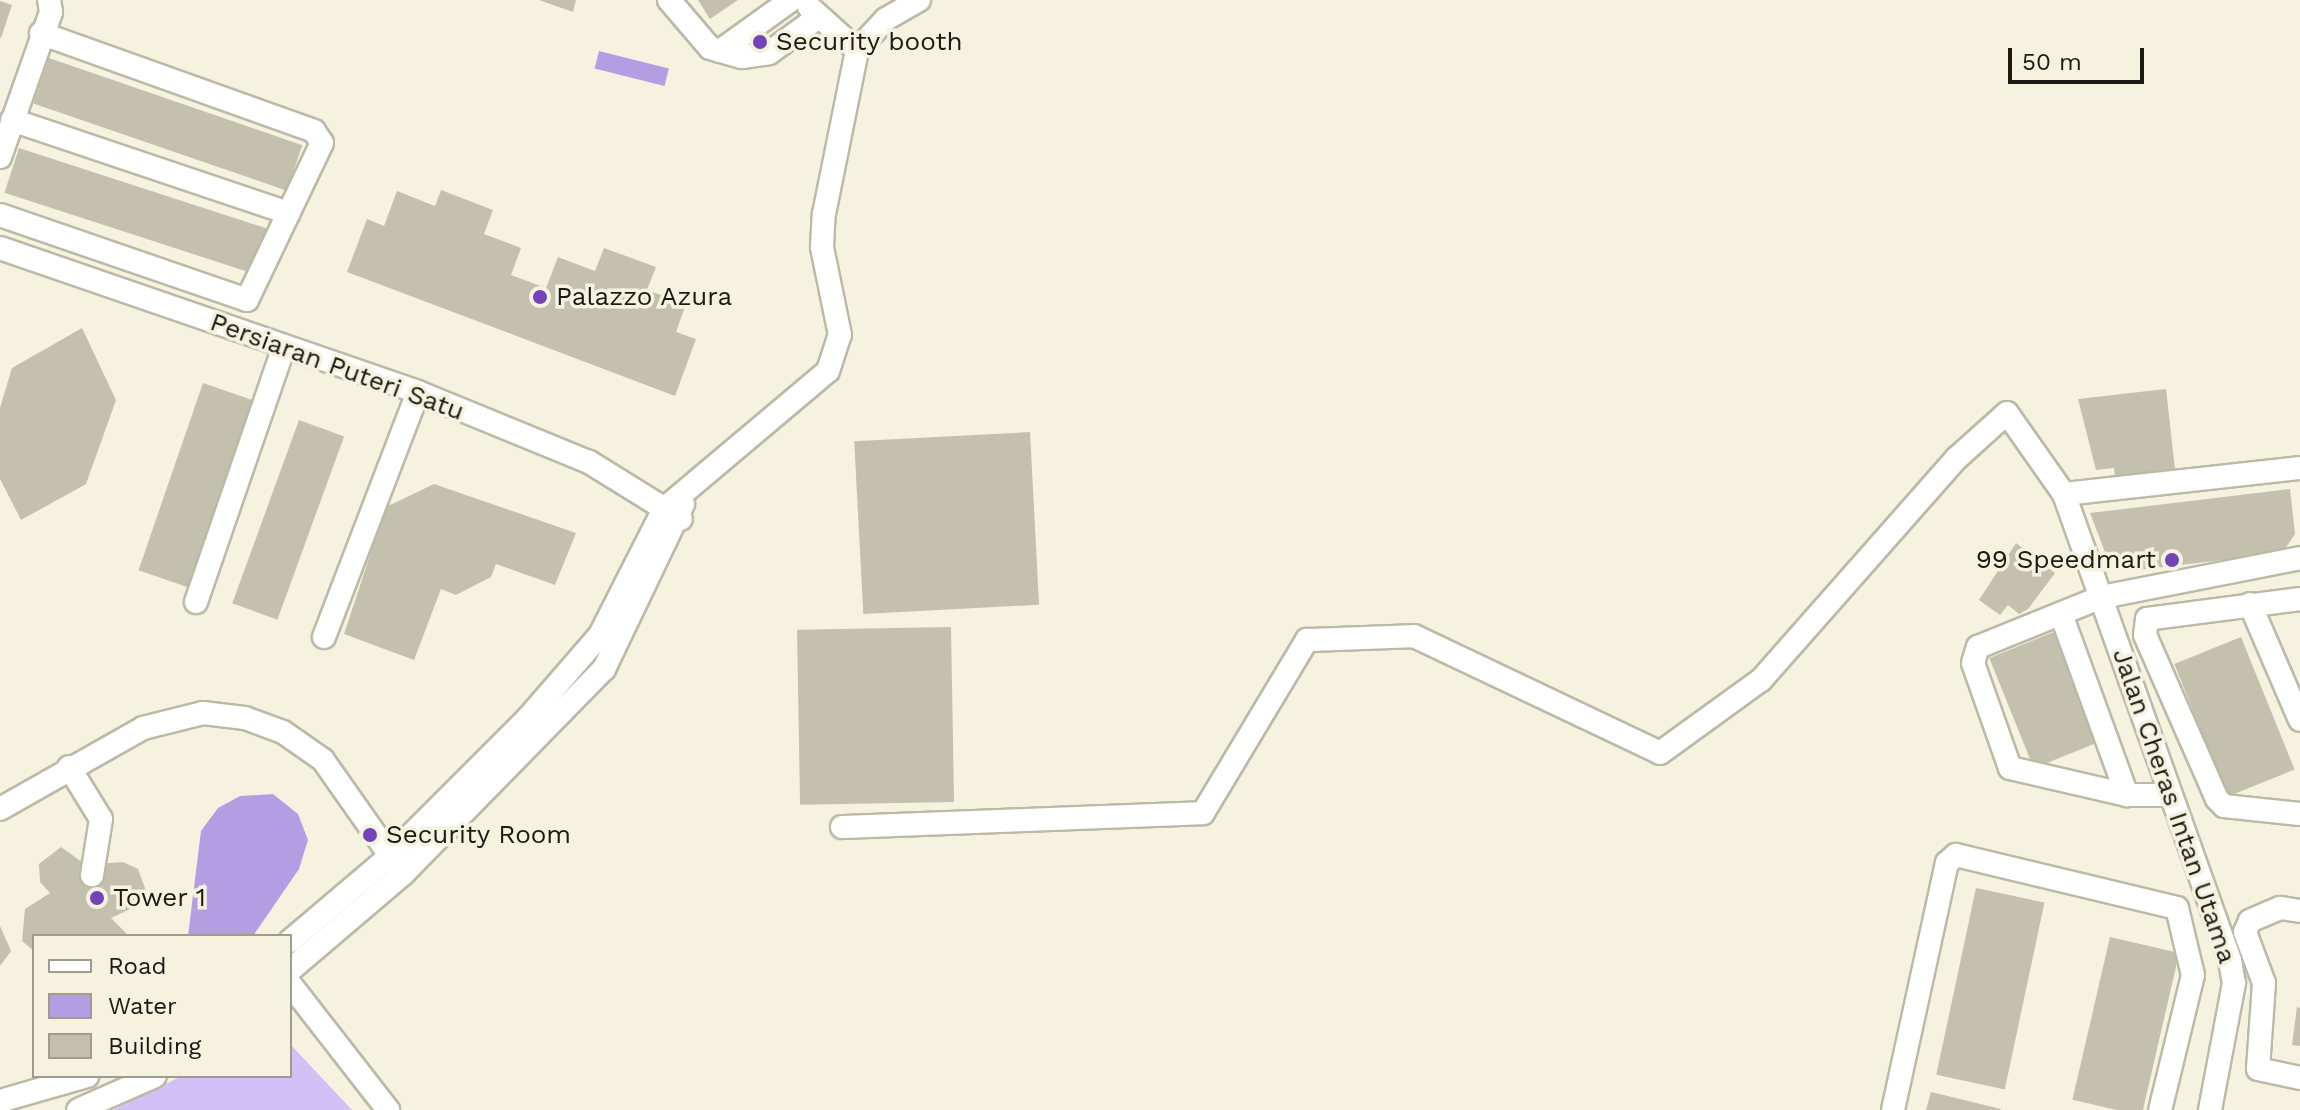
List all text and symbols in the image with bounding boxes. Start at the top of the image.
place label: Security booth [776,26,963,58]
scale bar [2012,32,2148,82]
marker: Security booth [751,33,769,51]
text: 50 m [2022,48,2082,76]
place label: Palazzo Azura [556,281,733,313]
marker: Palazzo Azura [531,288,549,306]
street label: Persiaran Puteri Satu [206,307,468,427]
place label: 99 Speedmart [1976,544,2156,576]
marker: 99 Speedmart [2163,551,2181,569]
street label: Jalan Cheras Intan Utama [2105,645,2243,967]
place label: Security Room [386,819,572,851]
marker: Security Room [361,826,379,844]
place label: Tower 1 [113,882,207,914]
marker: Tower 1 [88,889,106,907]
legend [32,934,292,1078]
text: Road [108,952,167,980]
text: Water [108,992,177,1020]
text: Building [108,1032,201,1060]

